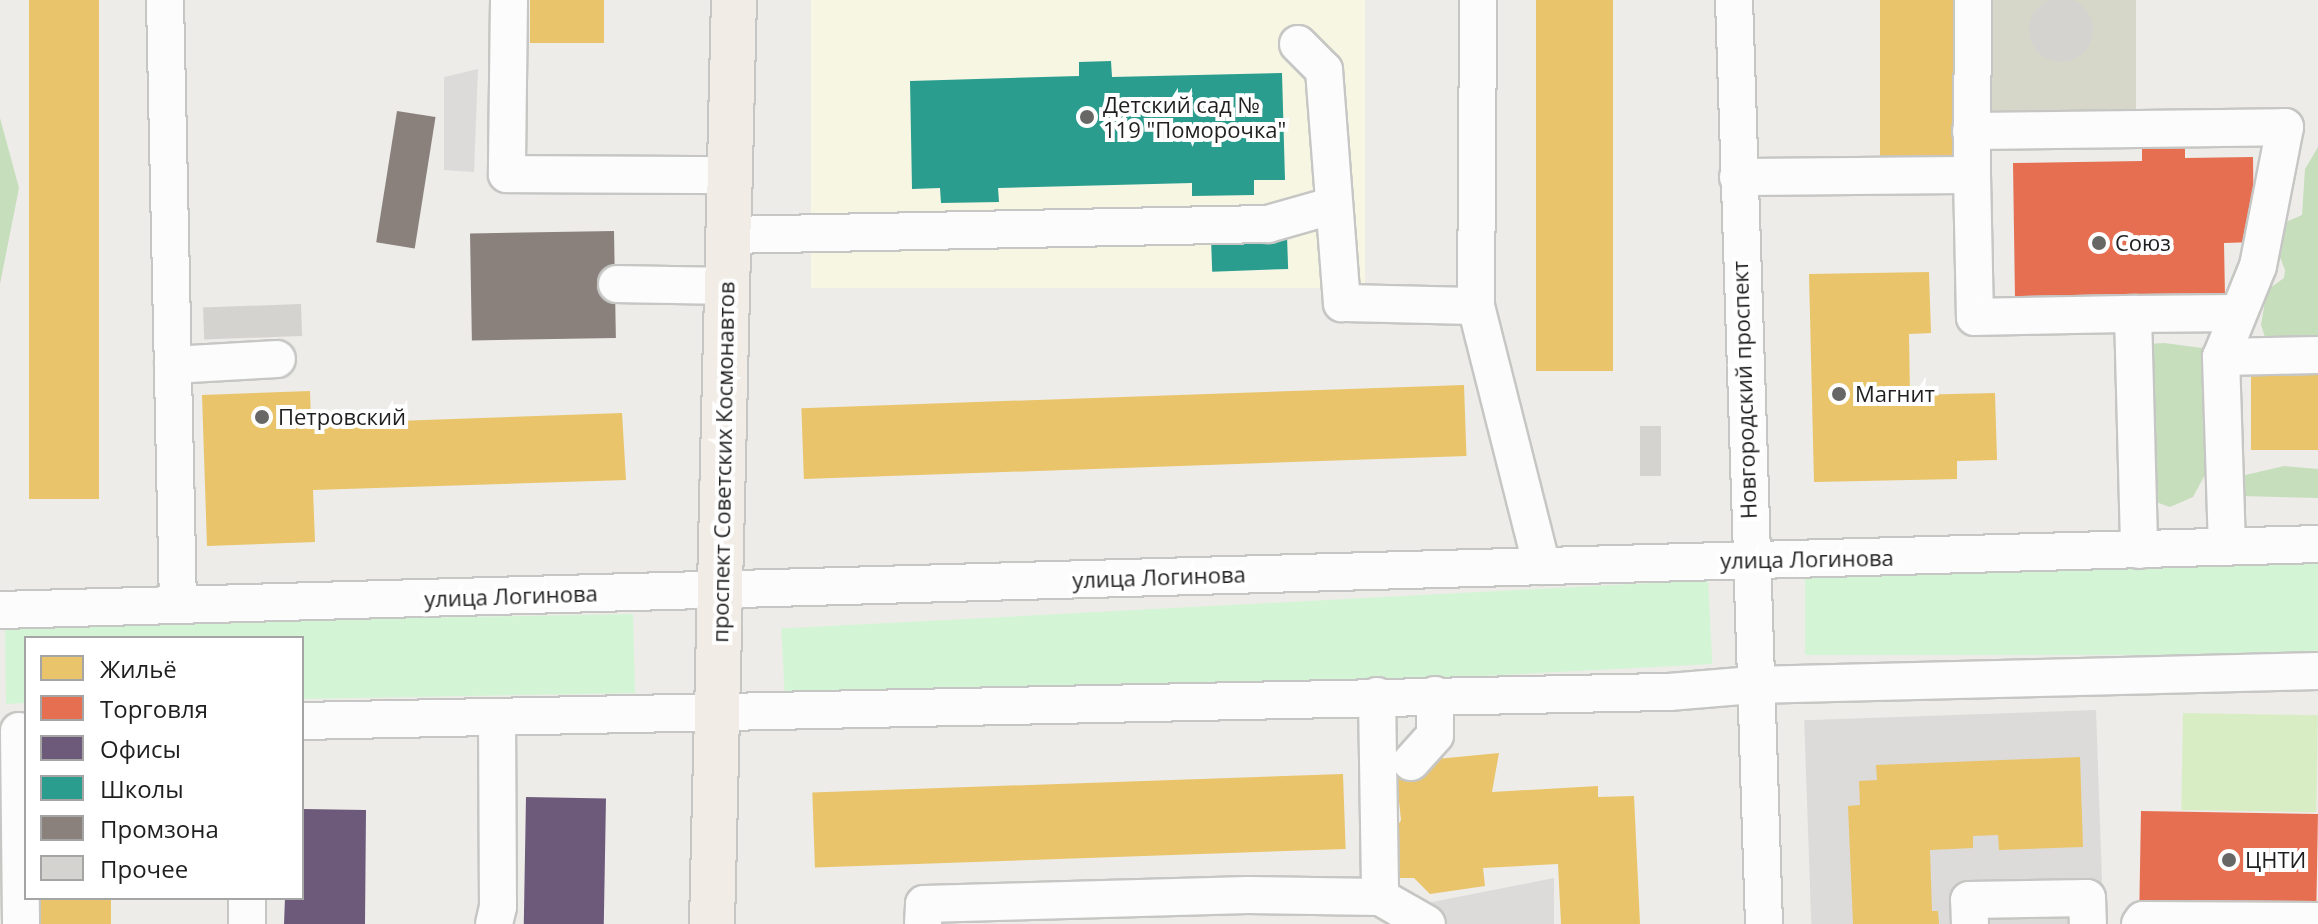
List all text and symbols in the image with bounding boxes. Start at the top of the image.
place label: Детский сад № 119 "Поморочка" [1103,91,1286,142]
marker: Детский сад № 119 "Поморочка" [1078,108,1096,126]
place label: Союз [2115,230,2171,256]
marker: Союз [2090,234,2108,252]
street label: Новгородский проспект [1726,260,1762,520]
street label: проспект Советских Космонавтов [707,281,739,643]
place label: Магнит [1855,381,1935,407]
marker: Магнит [1830,385,1848,403]
place label: Петровский [278,404,406,430]
marker: Петровский [253,408,271,426]
street label: улица Логинова [1720,544,1894,574]
street label: улица Логинова [1072,561,1246,593]
street label: улица Логинова [424,580,598,612]
legend [24,636,304,900]
text: Жильё [100,652,177,685]
text: Торговля [100,692,208,725]
text: Офисы [100,732,181,765]
text: Школы [100,772,184,805]
text: Промзона [100,812,219,845]
place label: ЦНТИ [2245,847,2306,873]
marker: ЦНТИ [2220,851,2238,869]
text: Прочее [100,852,188,885]

